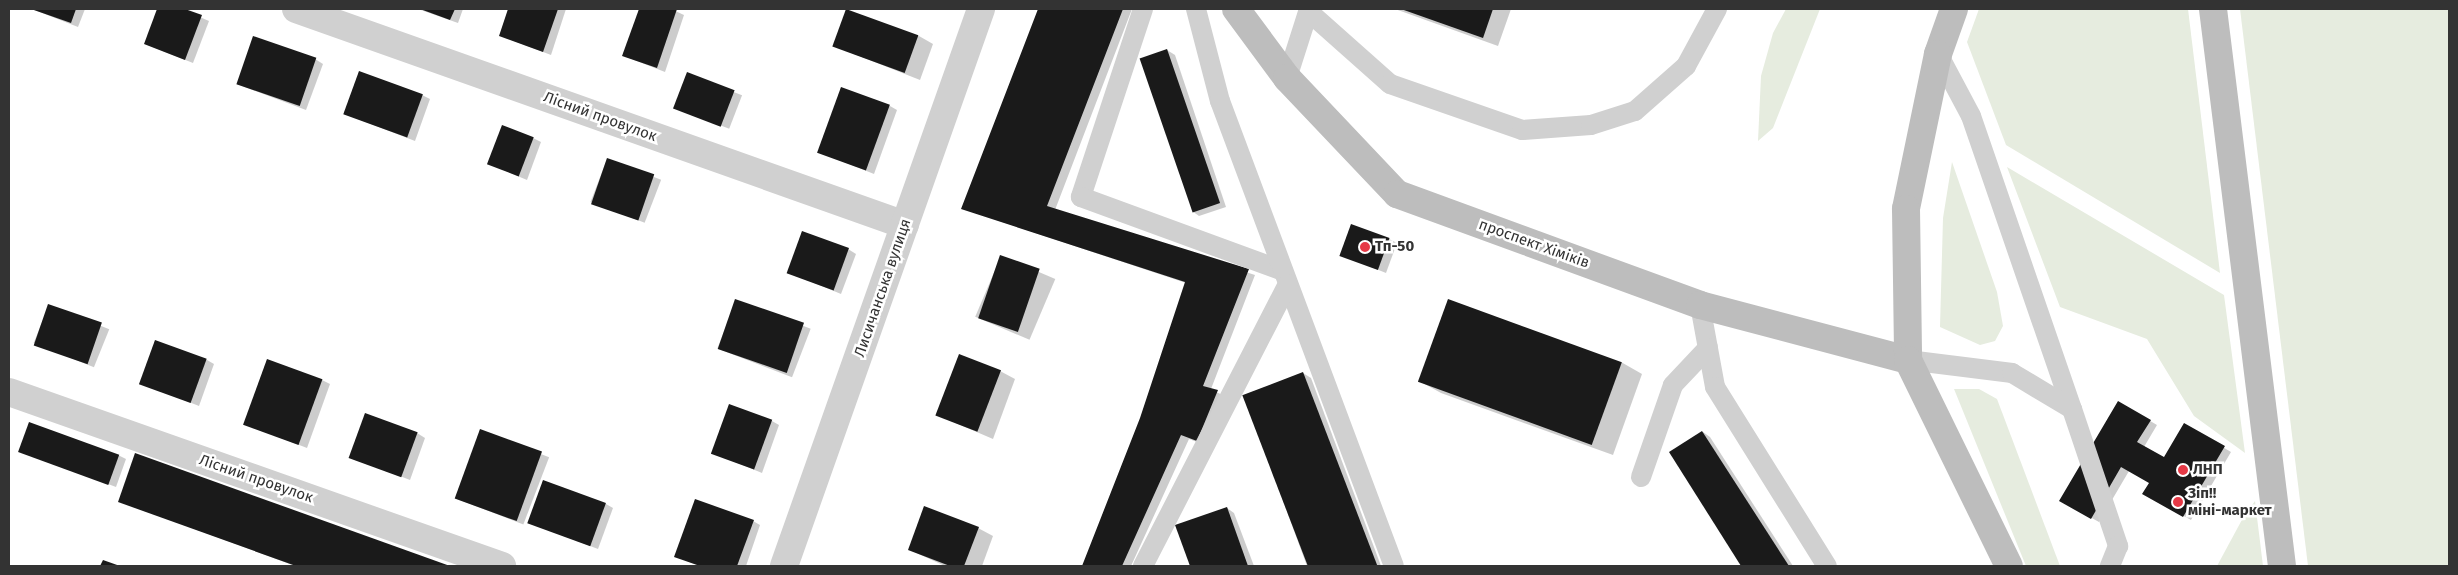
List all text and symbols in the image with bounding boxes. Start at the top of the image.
street label: Лісний провулок [541,88,659,146]
street label: Лисичанська вулиця [851,216,915,360]
street label: проспект Хіміків [1476,216,1592,272]
place label: Тп-50 [1375,238,1414,256]
marker: Тп-50 [1359,241,1371,253]
street label: Лісний провулок [197,451,315,507]
place label: ЛНП [2193,461,2223,479]
marker: ЛНП [2177,464,2189,476]
place label: Зіп!! міні-маркет [2188,484,2272,519]
marker: Зіп!! міні-маркет [2172,496,2184,508]

